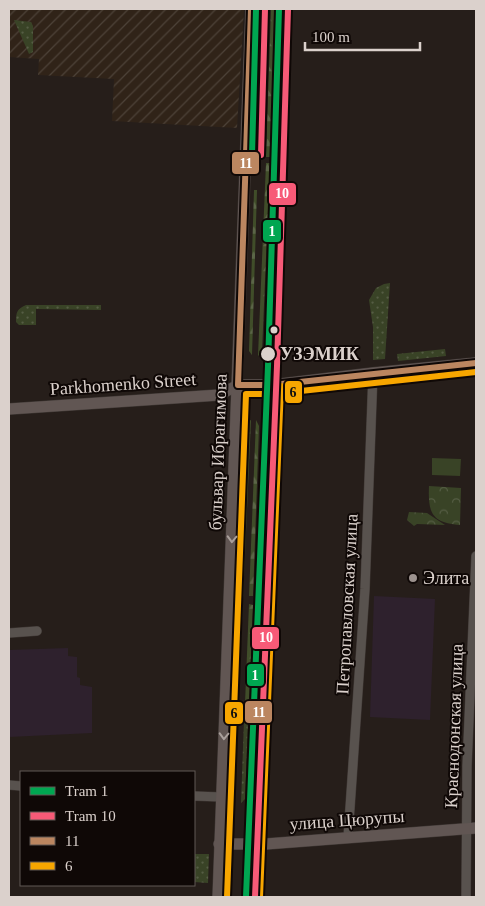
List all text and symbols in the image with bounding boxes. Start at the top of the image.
scale bar [305,20,420,52]
text: 100 m [312,29,350,45]
line badge: 11 [231,151,260,175]
text: 11 [239,156,253,171]
line badge: 10 [268,182,297,206]
text: 10 [275,186,289,201]
line badge: 1 [262,219,282,243]
text: 1 [269,224,276,239]
unlabelled marker [269,325,279,335]
place label: УЗЭМИК [280,344,359,364]
marker: УЗЭМИК [259,345,277,363]
street label: Parkhomenko Street [49,369,197,399]
street label: бульвар Ибрагимова [205,373,231,531]
line badge: 6 [284,380,303,404]
text: 6 [290,385,297,400]
street label: Петропавловская улица [332,513,362,695]
one-way arrow [226,535,237,543]
place label: Элита [423,568,469,588]
marker: Элита [407,572,419,584]
line badge: 10 [251,626,280,650]
text: 10 [259,630,273,645]
street label: Краснодонская улица [441,643,467,809]
line badge: 1 [246,663,265,687]
text: 1 [252,668,259,683]
line badge: 11 [244,700,273,724]
line badge: 6 [224,701,244,725]
text: 11 [252,705,266,720]
text: 6 [231,706,238,721]
one-way arrow [218,732,229,740]
legend [20,771,195,886]
text: Tram 1 [65,783,108,799]
street label: улица Цюрупы [289,806,405,834]
text: Tram 10 [65,808,116,824]
text: 11 [65,833,79,849]
text: 6 [65,858,73,874]

